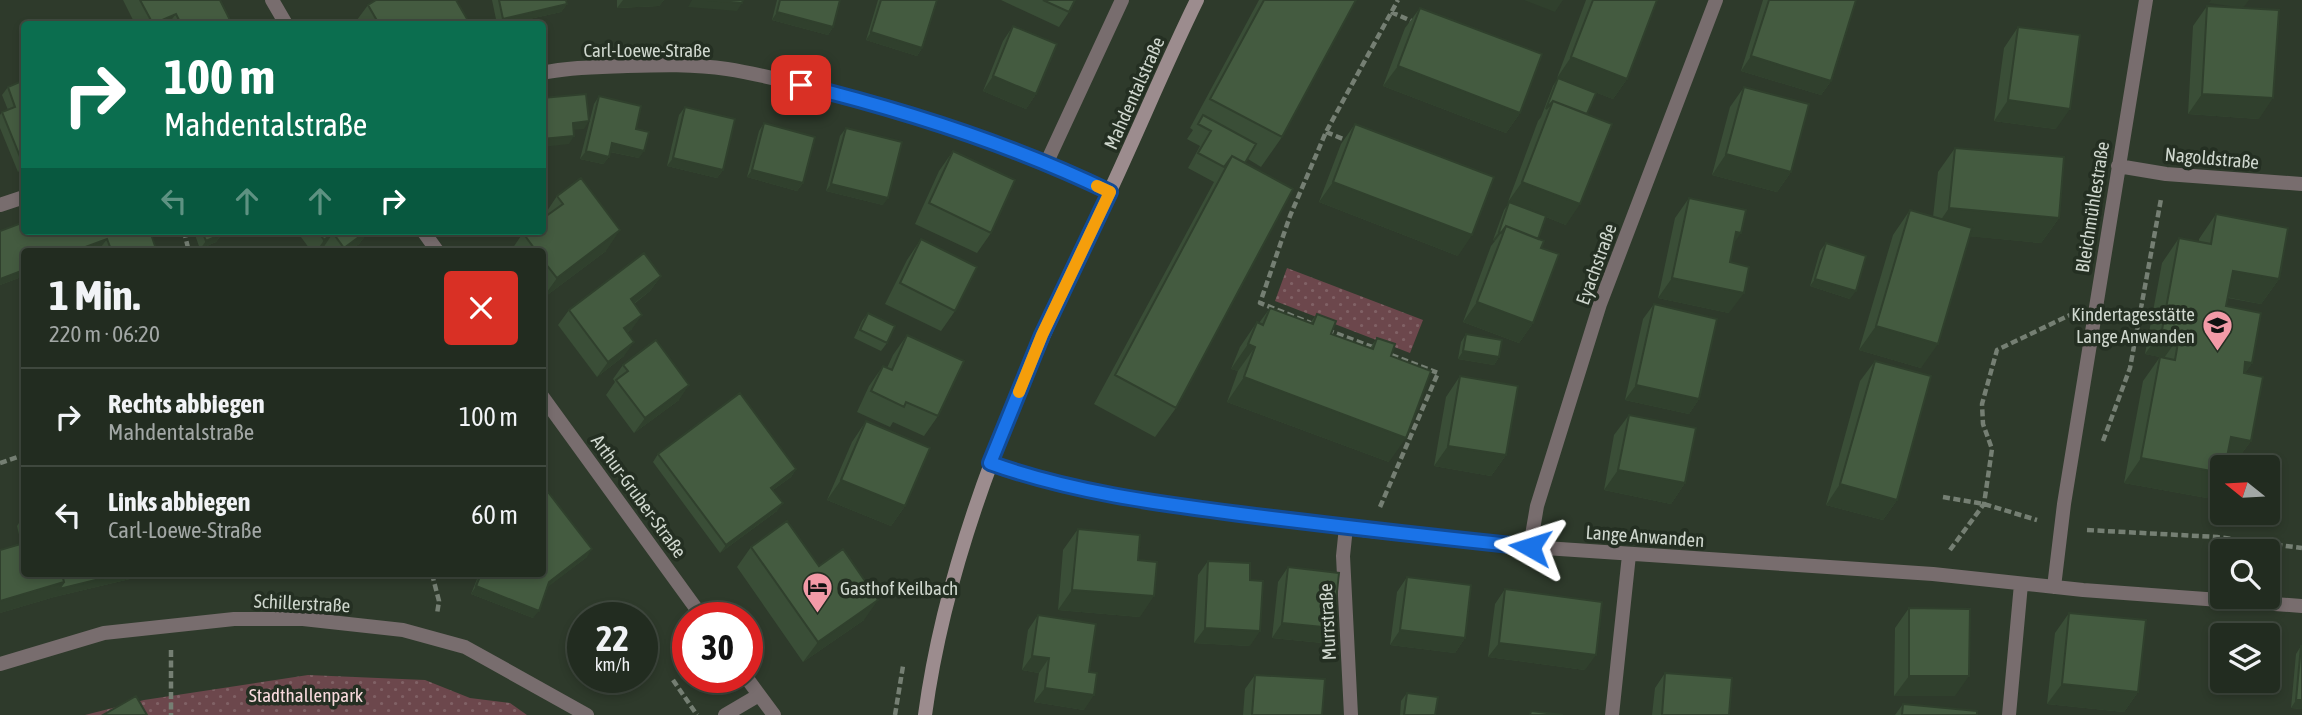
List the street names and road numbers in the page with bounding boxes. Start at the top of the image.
street label: Mahdentalstraße [1099,33,1169,153]
street label: Carl-Loewe-Straße [583,39,711,61]
street label: Bleichmühlestraße [2071,140,2113,274]
street label: Nagoldstraße [2164,143,2260,173]
street label: Eyachstraße [1571,220,1621,308]
street label: Arthur-Gruber-Straße [587,430,691,562]
street label: Lange Anwanden [1585,521,1705,551]
street label: Murrstraße [1314,583,1340,661]
street label: Schillerstraße [253,589,351,617]

